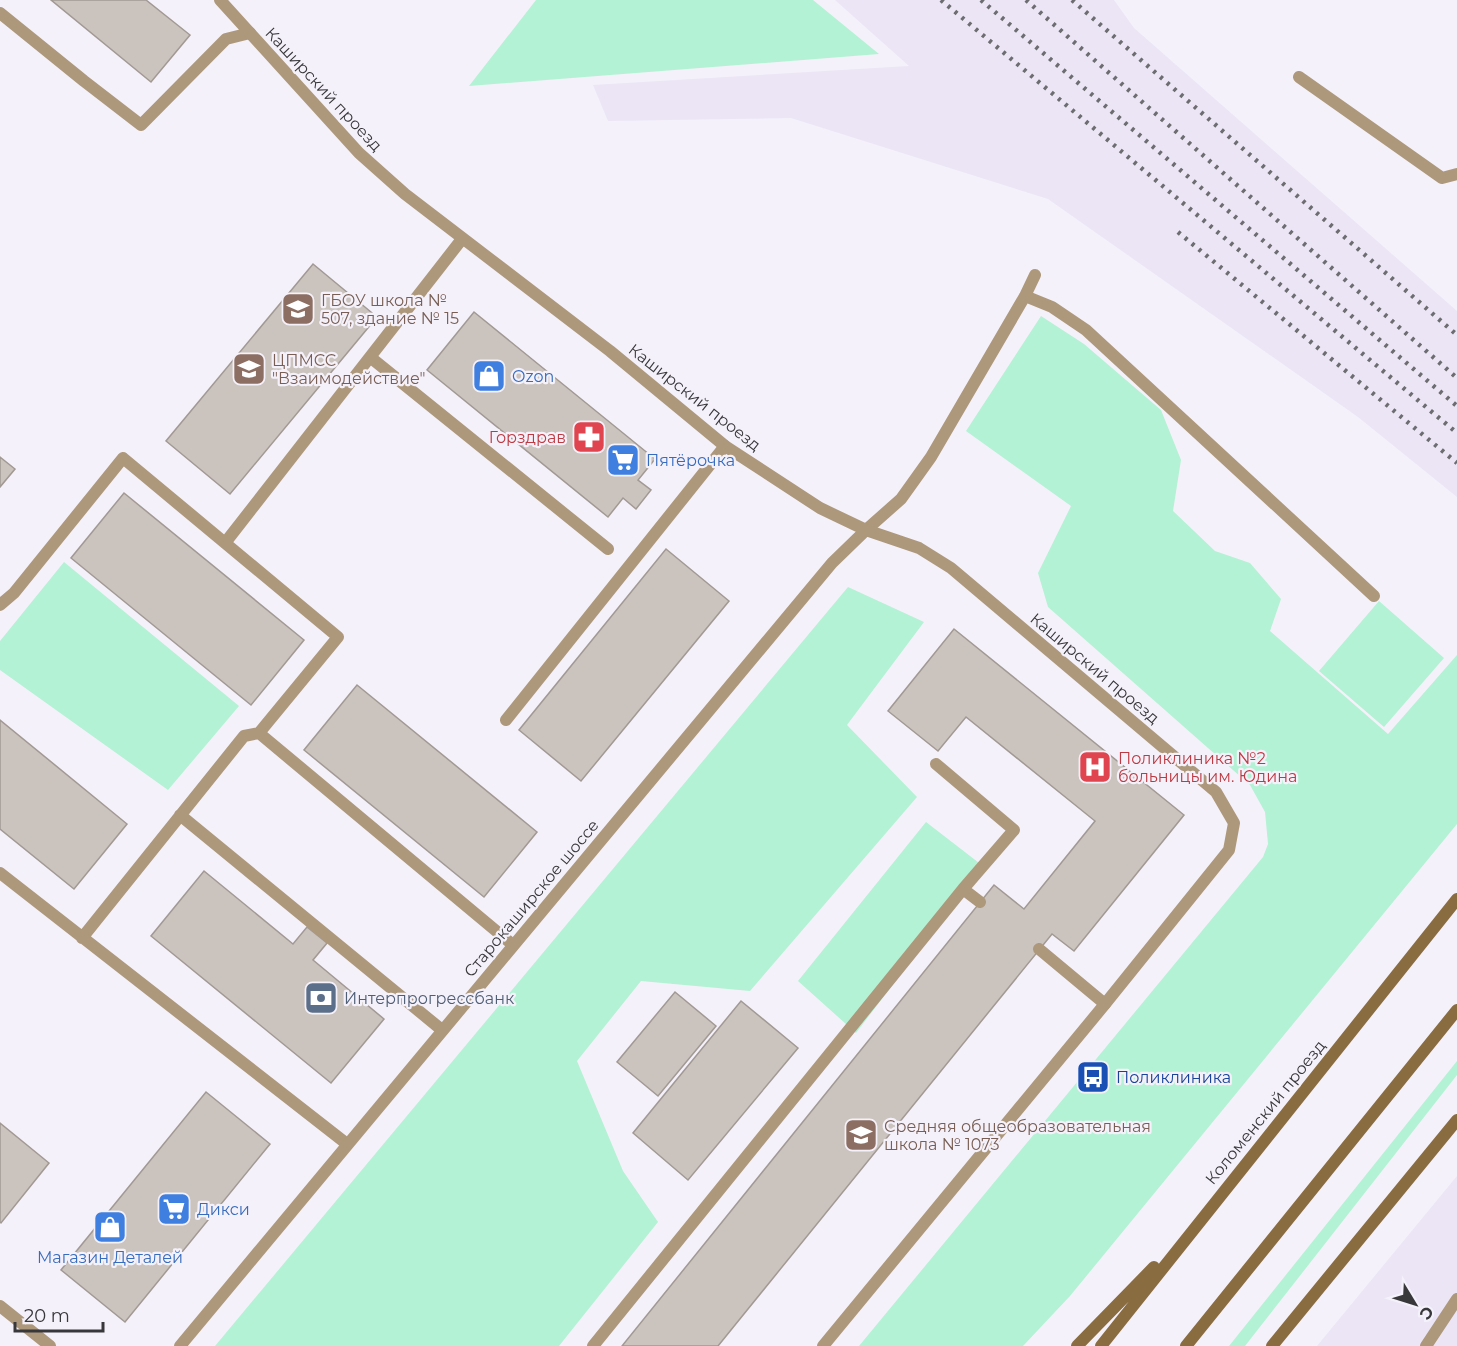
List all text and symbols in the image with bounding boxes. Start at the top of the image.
street label: Каширский проезд [261,23,386,155]
school or university icon: ГБОУ школа № 507, здание № 15 [280,291,316,327]
place label: ГБОУ школа № 507, здание № 15 [321,291,459,328]
street label: Каширский проезд [625,340,765,455]
school or university icon: ЦПМСС "Взаимодействие" [231,351,267,387]
place label: ЦПМСС "Взаимодействие" [272,351,426,388]
shop icon: Ozon [471,358,507,394]
place label: Ozon [512,367,554,386]
pharmacy icon: Горздрав [571,419,607,455]
place label: Горздрав [489,428,566,447]
supermarket icon: Пятёрочка [605,442,641,478]
place label: Пятёрочка [646,451,735,470]
street label: Каширский проезд [1026,609,1163,728]
hospital icon: Поликлиника №2 больницы им. Юдина [1077,749,1113,785]
place label: Поликлиника №2 больницы им. Юдина [1118,749,1297,786]
street label: Старокаширское шоссе [460,816,603,981]
bank icon: Интерпрогрессбанк [303,980,339,1016]
place label: Интерпрогрессбанк [344,989,515,1008]
street label: Коломенский проезд [1201,1036,1329,1188]
bus stop icon: Поликлиника [1075,1059,1111,1095]
place label: Поликлиника [1116,1068,1231,1087]
school or university icon: Средняя общеобразовательная школа № 1073 [843,1117,879,1153]
place label: Средняя общеобразовательная школа № 1073 [884,1117,1151,1154]
supermarket icon: Дикси [156,1191,192,1227]
place label: Дикси [197,1200,250,1219]
shop icon: Магазин Деталей [92,1209,128,1245]
place label: Магазин Деталей [37,1248,183,1267]
north arrow [1385,1274,1445,1334]
scale bar [15,1295,104,1333]
text: С [1415,1302,1437,1324]
text: 20 m [24,1305,70,1327]

